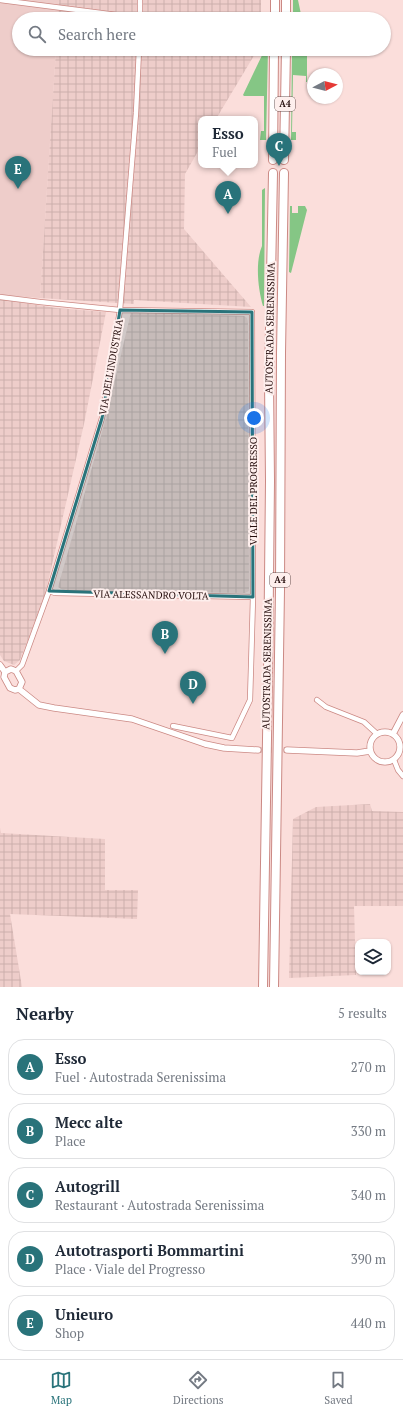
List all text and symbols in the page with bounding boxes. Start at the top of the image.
search box [12,12,391,56]
icon: search [26,23,48,45]
text: Search here [58,24,136,44]
north arrow [307,68,343,104]
road number: A4 [275,97,295,111]
popup [198,116,258,168]
text: Esso [212,123,244,143]
pin: C [266,133,292,166]
text: Fuel [212,143,237,161]
pin: E [5,156,31,189]
pin: A [215,181,241,214]
street label: AUTOSTRADA SERENISSIMA [262,262,278,394]
street label: VIA DELL'INDUSTRIA [96,318,126,416]
your location [244,408,264,428]
street label: VIALE DEL PROGRESSO [247,437,260,545]
road number: A4 [270,573,290,587]
street label: VIA ALESSANDRO VOLTA [93,587,209,603]
street label: AUTOSTRADA SERENISSIMA [259,598,275,730]
pin: B [152,621,178,654]
pin: D [180,671,206,704]
map controls [355,939,391,975]
button: layers [355,939,391,975]
text: Nearby [16,1002,74,1025]
text: 5 results [338,1004,387,1022]
text: Esso [55,1048,87,1068]
text: A [25,1058,35,1076]
text: 270 m [351,1058,386,1076]
text: Fuel · Autostrada Serenissima [55,1068,226,1086]
text: Mecc alte [55,1112,123,1132]
text: B [26,1122,34,1140]
text: 330 m [351,1122,386,1140]
text: Place [55,1132,86,1150]
text: Autogrill [55,1176,120,1196]
text: C [26,1186,34,1204]
text: 340 m [351,1186,386,1204]
text: Restaurant · Autostrada Serenissima [55,1196,264,1214]
text: Autotrasporti Bommartini [55,1240,244,1260]
text: D [25,1250,35,1268]
text: 390 m [351,1250,386,1268]
text: Place · Viale del Progresso [55,1260,205,1278]
text: Unieuro [55,1304,113,1324]
text: E [26,1314,34,1332]
text: 440 m [351,1314,386,1332]
text: Shop [55,1324,84,1342]
tab: Map [50,1369,72,1407]
tab: Directions [173,1369,224,1407]
tab: Saved [324,1369,353,1407]

